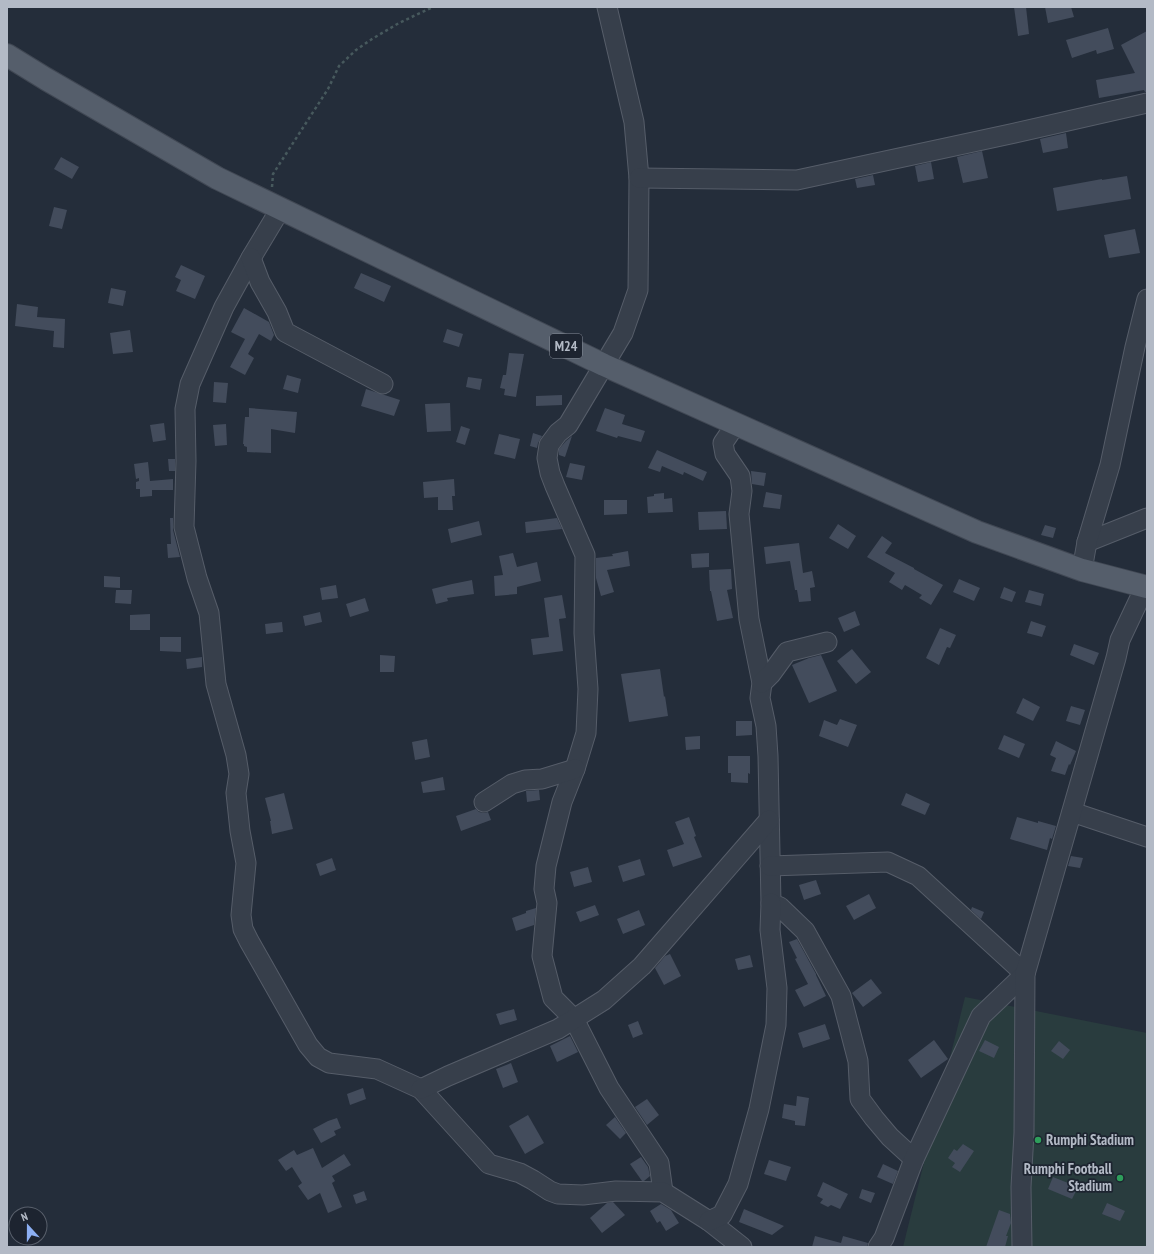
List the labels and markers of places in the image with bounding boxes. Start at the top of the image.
place label: Rumphi Stadium [1046,1130,1134,1149]
marker: Rumphi Stadium [1033,1135,1043,1145]
place label: Rumphi Football Stadium [1024,1159,1112,1195]
marker: Rumphi Football Stadium [1115,1173,1125,1183]

